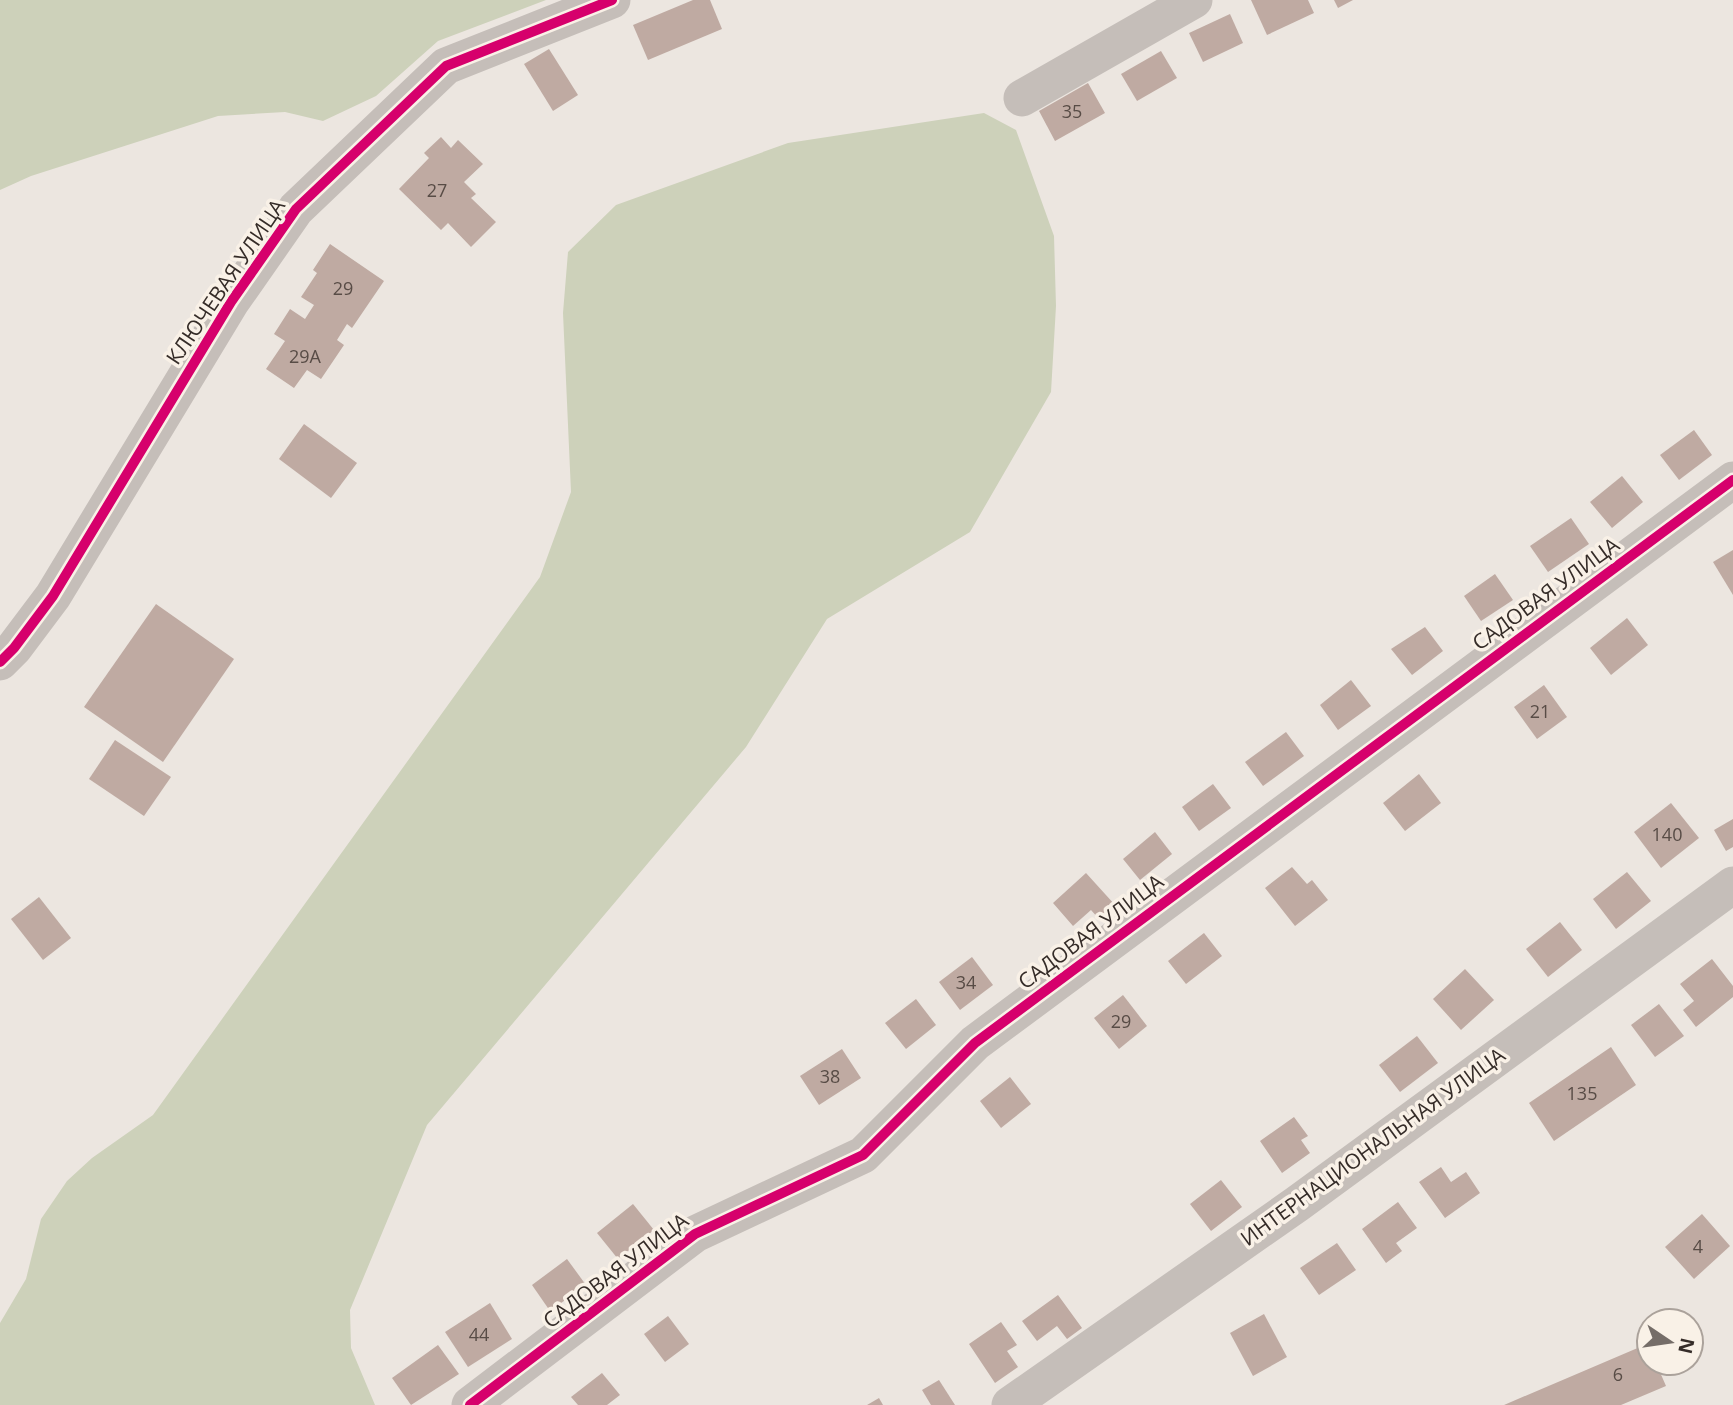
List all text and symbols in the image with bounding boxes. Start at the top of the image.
house number: 35 [1062,99,1082,123]
house number: 27 [427,178,447,202]
street label: КЛЮЧЕВАЯ УЛИЦА [159,193,291,370]
house number: 29 [333,276,353,300]
house number: 29А [289,344,322,368]
street label: САДОВАЯ УЛИЦА [1466,530,1625,656]
house number: 21 [1530,699,1550,723]
house number: 140 [1652,822,1682,846]
street label: САДОВАЯ УЛИЦА [1012,867,1169,995]
house number: 34 [956,970,976,994]
house number: 29 [1111,1009,1131,1033]
street label: ИНТЕРНАЦИОНАЛЬНАЯ УЛИЦА [1234,1040,1511,1252]
house number: 38 [820,1064,840,1088]
house number: 135 [1567,1081,1597,1105]
street label: САДОВАЯ УЛИЦА [537,1206,694,1334]
house number: 4 [1693,1234,1703,1258]
north arrow [1635,1307,1705,1377]
house number: 44 [469,1322,489,1346]
text: N [1672,1335,1701,1356]
house number: 6 [1613,1362,1623,1386]

